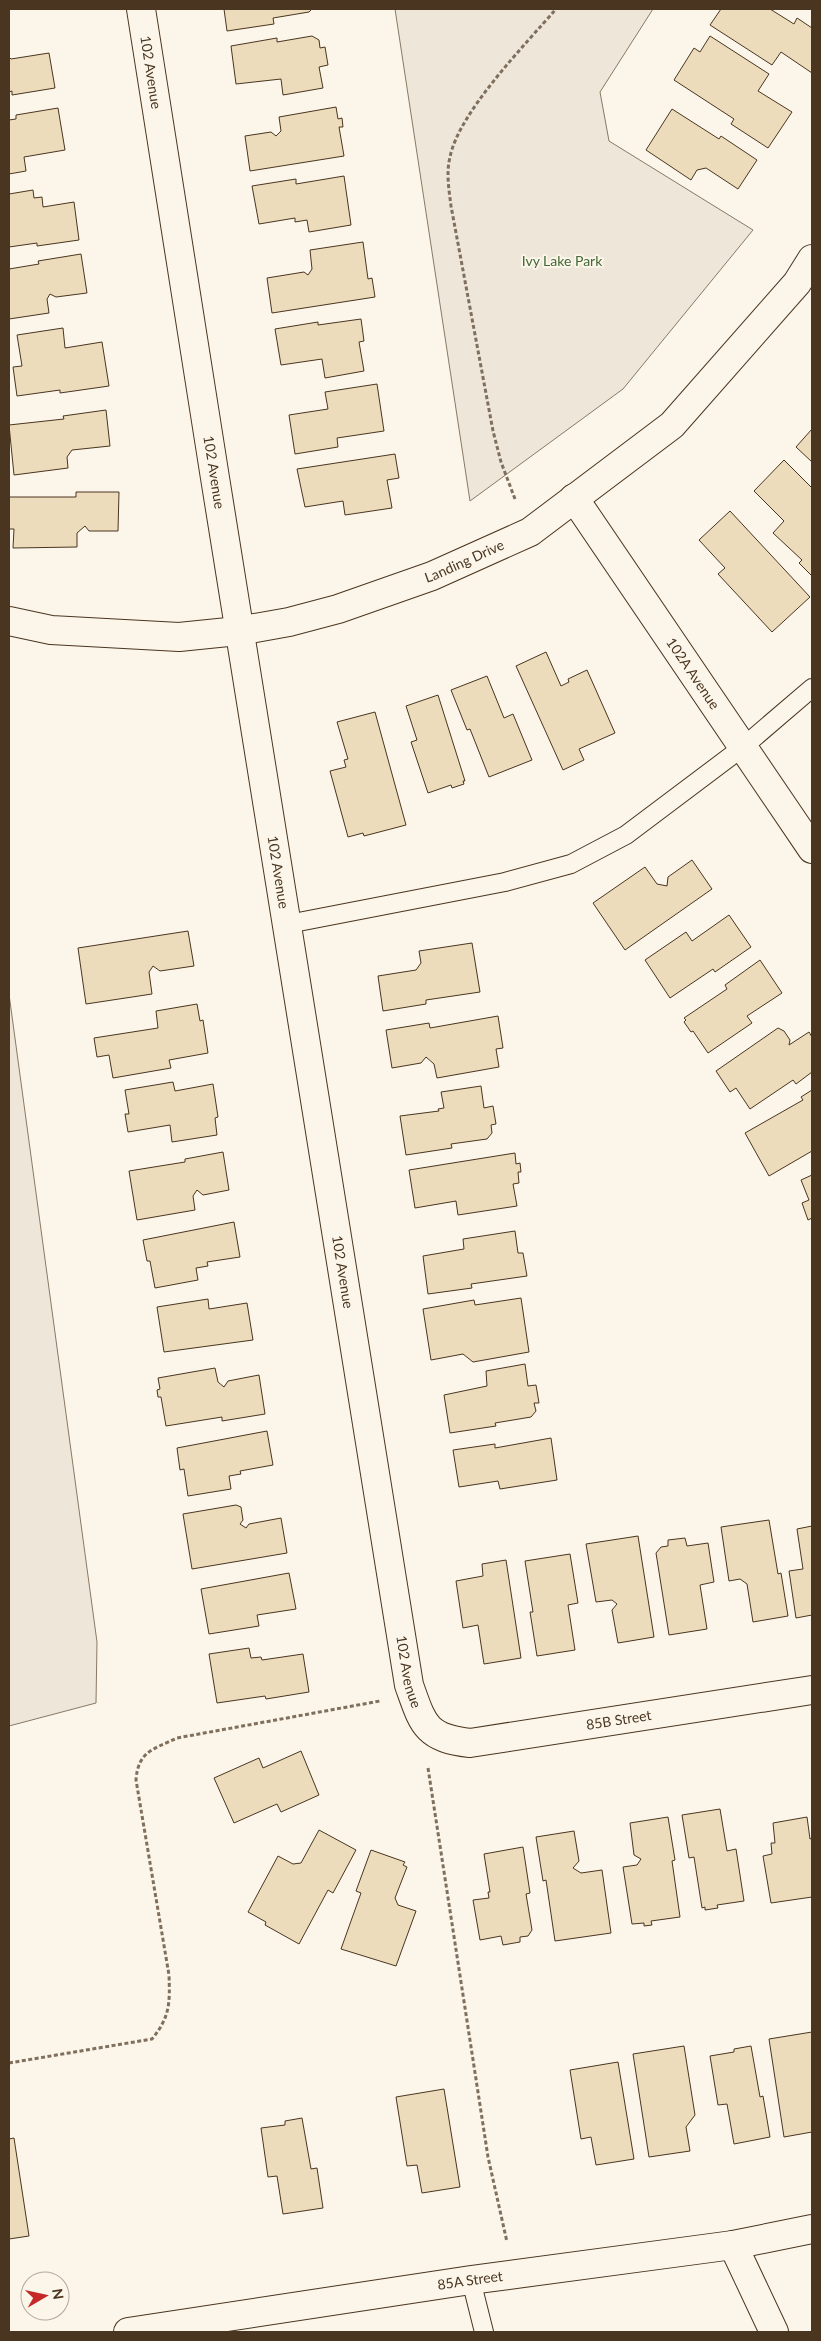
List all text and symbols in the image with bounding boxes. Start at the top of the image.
street label: 102 Avenue [137,34,165,110]
park label: Ivy Lake Park [522,252,603,269]
street label: 102 Avenue [200,434,229,510]
street label: Landing Drive [422,536,507,586]
street label: 102A Avenue [663,634,724,712]
street label: 102 Avenue [265,834,293,910]
street label: 102 Avenue [329,1234,358,1310]
street label: 102 Avenue [393,1634,426,1710]
street label: 85B Street [585,1706,652,1733]
street label: 85A Street [436,2267,504,2293]
north arrow [20,2271,70,2321]
text: N [49,2287,68,2301]

